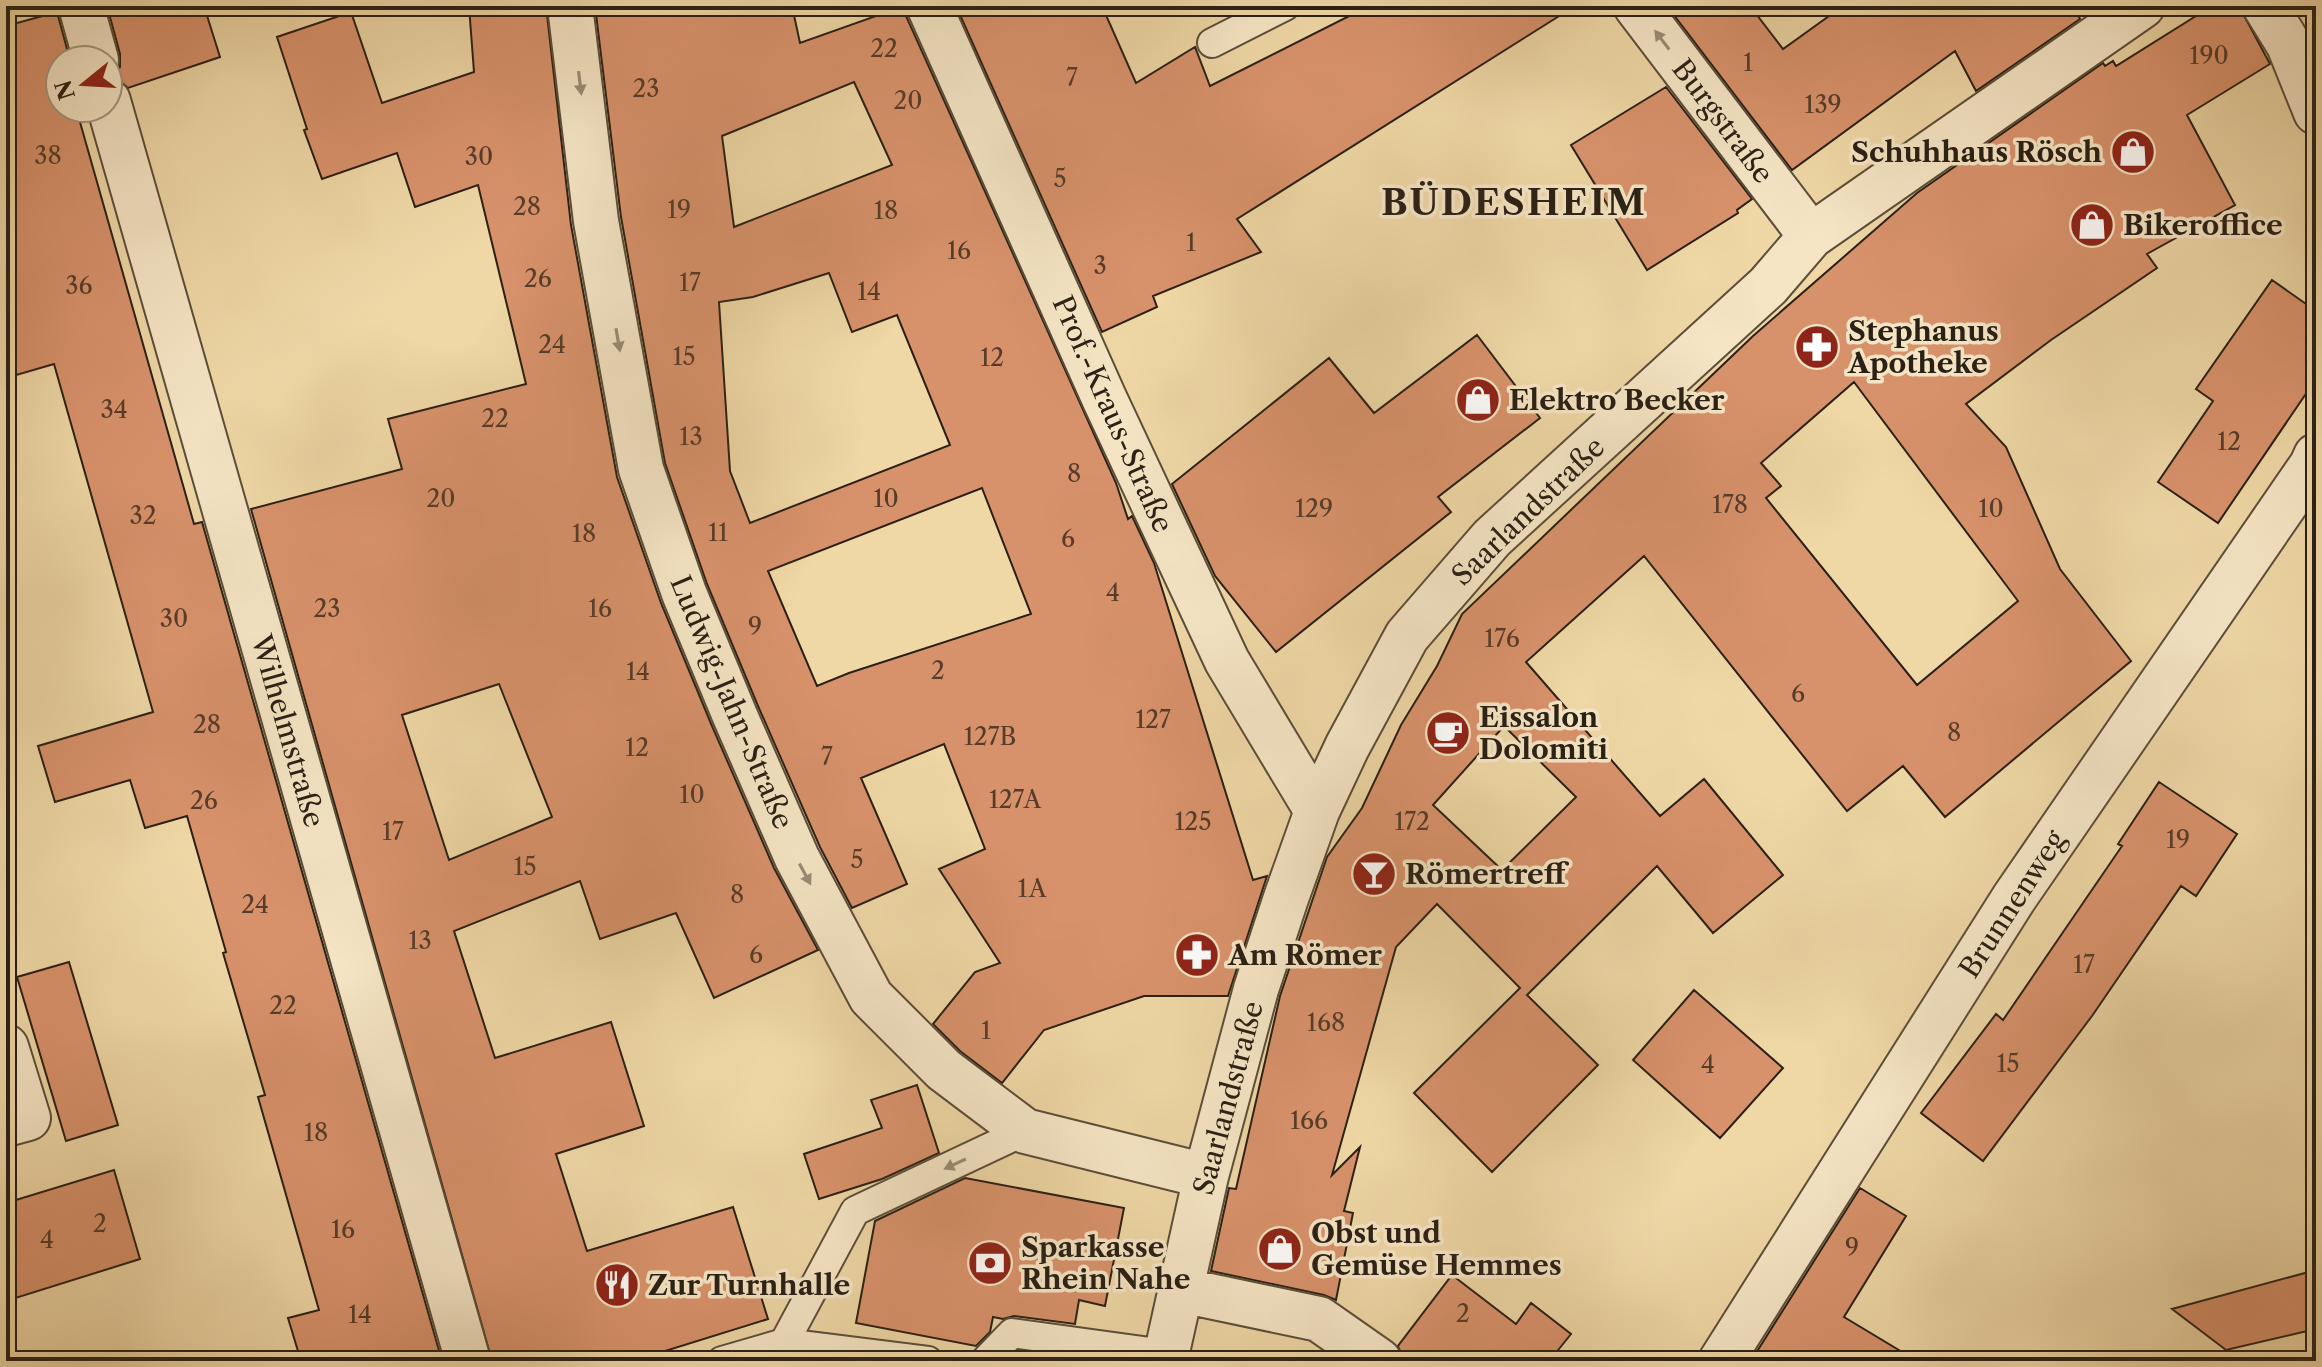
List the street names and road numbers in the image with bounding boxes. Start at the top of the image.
street label: Burgstraße [1665,52,1781,190]
street label: Prof.-Kraus-Straße [1045,290,1181,538]
street label: Saarlandstraße [1445,430,1611,592]
street label: Ludwig-Jahn-Straße [663,570,801,834]
street label: Wilhelmstraße [244,630,332,831]
street label: Brunnenweg [1952,824,2072,984]
street label: Saarlandstraße [1186,997,1270,1199]

